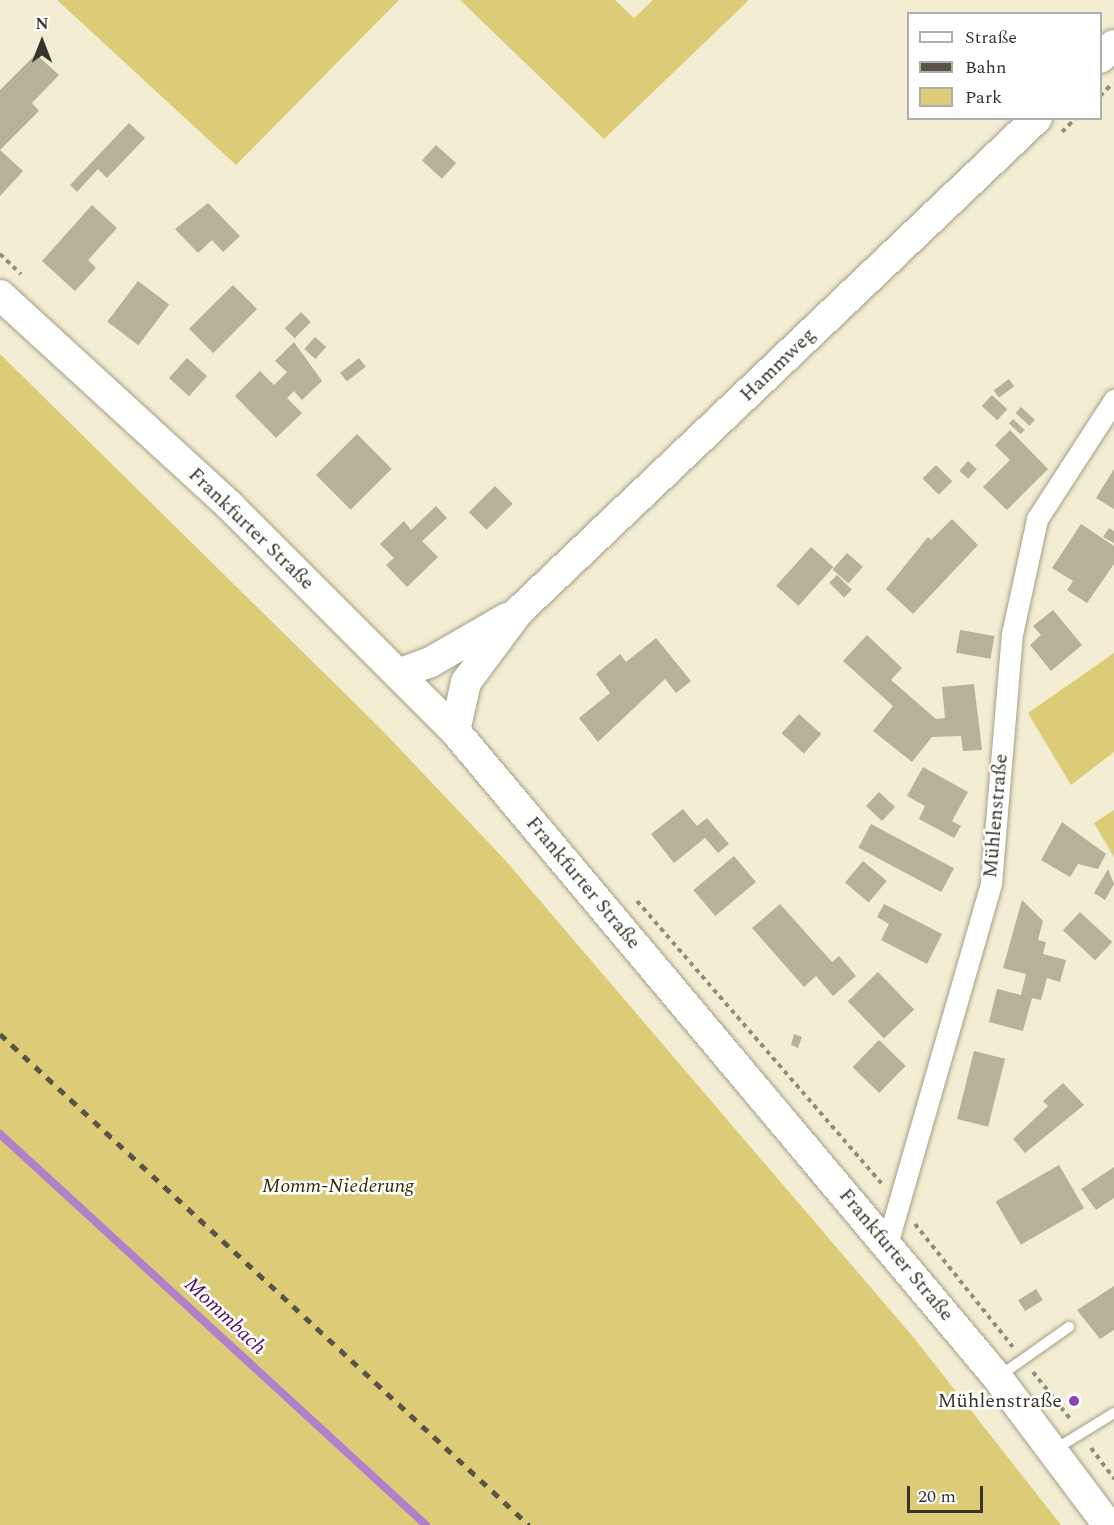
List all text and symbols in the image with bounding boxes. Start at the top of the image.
north arrow [12,12,72,72]
text: N [35,12,49,36]
legend [907,12,1102,120]
text: Straße [965,24,1017,51]
text: Bahn [965,54,1007,81]
text: Park [965,84,1002,111]
street label: Hammweg [735,323,821,407]
street label: Frankfurter Straße [183,463,319,595]
street label: Mühlenstraße [979,753,1013,879]
street label: Frankfurter Straße [521,812,645,954]
park label: Momm-Niederung [262,1174,414,1198]
street label: Frankfurter Straße [834,1184,958,1326]
water label: Mommbach [179,1272,271,1360]
place label: Mühlenstraße [937,1389,1062,1413]
marker: Mühlenstraße [1067,1394,1081,1408]
scale bar [910,1474,986,1512]
text: 20 m [918,1483,956,1510]

